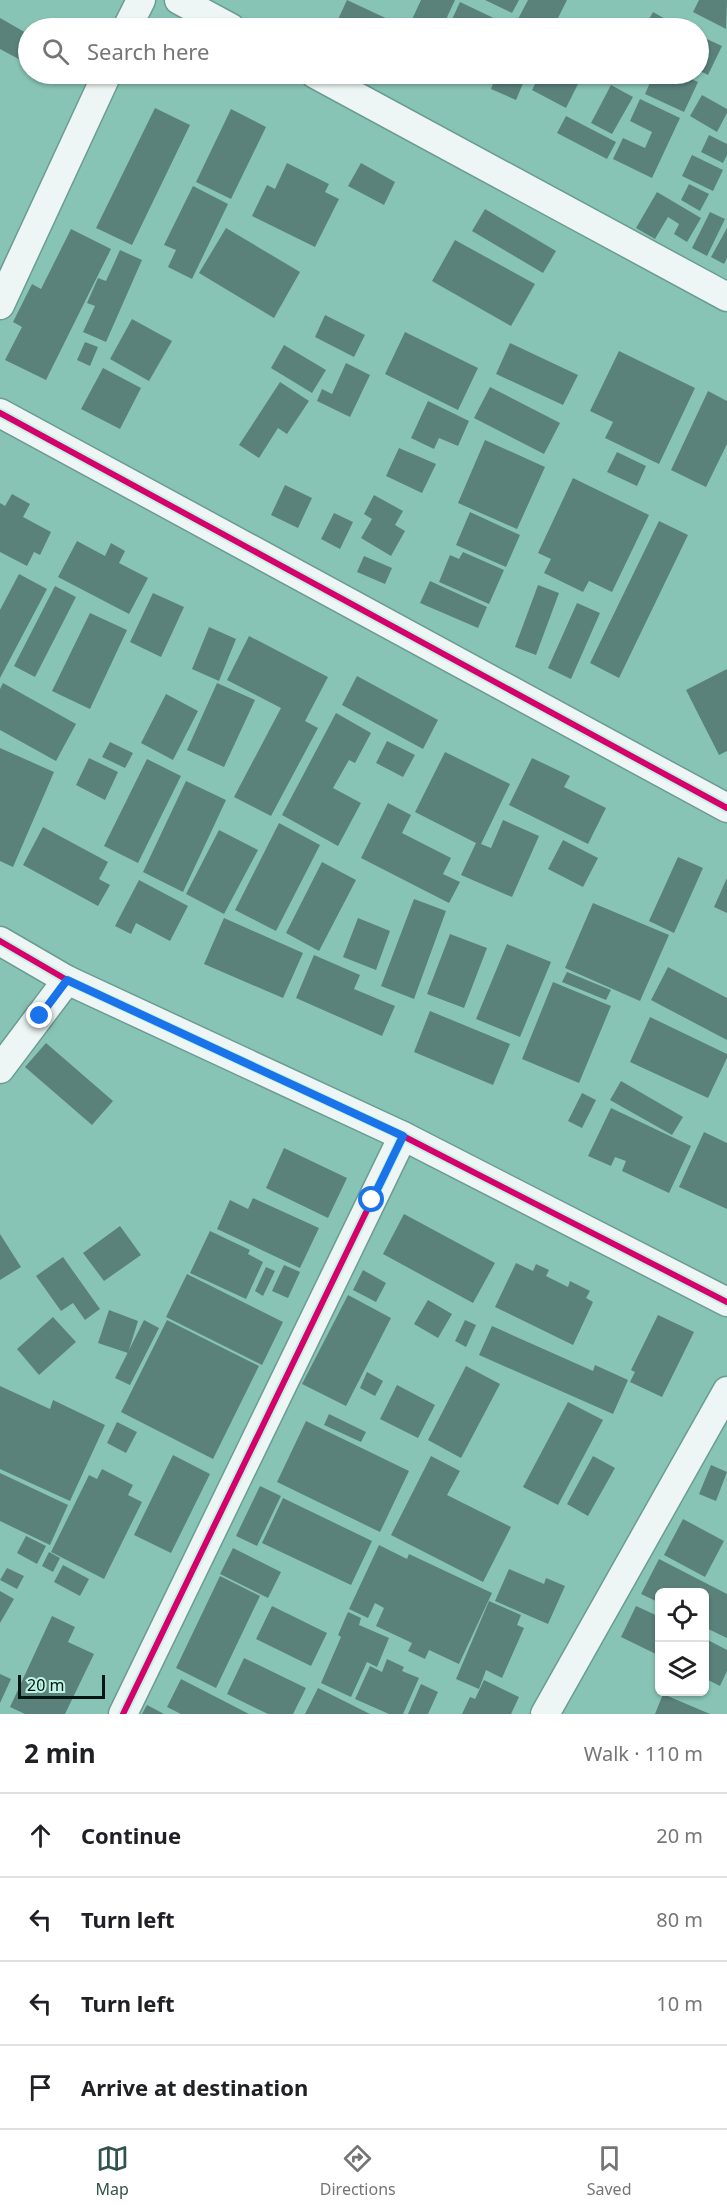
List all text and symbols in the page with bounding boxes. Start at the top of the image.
search box [18,18,709,84]
icon: search [39,35,72,68]
text: Search here [87,36,209,66]
route end [26,1002,52,1028]
route start [358,1186,384,1212]
map controls [655,1588,709,1696]
button: locate [655,1588,709,1642]
button: layers [655,1642,709,1696]
scale bar [18,1672,105,1700]
text: 20 m [27,1674,64,1696]
text: 2 min [24,1735,96,1771]
text: Walk · 110 m [584,1740,703,1767]
icon: ahead [24,1819,57,1852]
text: Continue [81,1820,181,1850]
text: 20 m [656,1822,703,1849]
icon: left [24,1903,57,1936]
text: Turn left [81,1904,175,1934]
text: 80 m [656,1906,703,1933]
icon: left [24,1987,57,2020]
text: Turn left [81,1988,175,2018]
text: 10 m [656,1990,703,2017]
icon: arrive [24,2071,57,2104]
text: Arrive at destination [81,2072,308,2102]
tab: Map [95,2142,129,2200]
tab: Directions [320,2142,396,2200]
tab: Saved [587,2142,631,2200]

